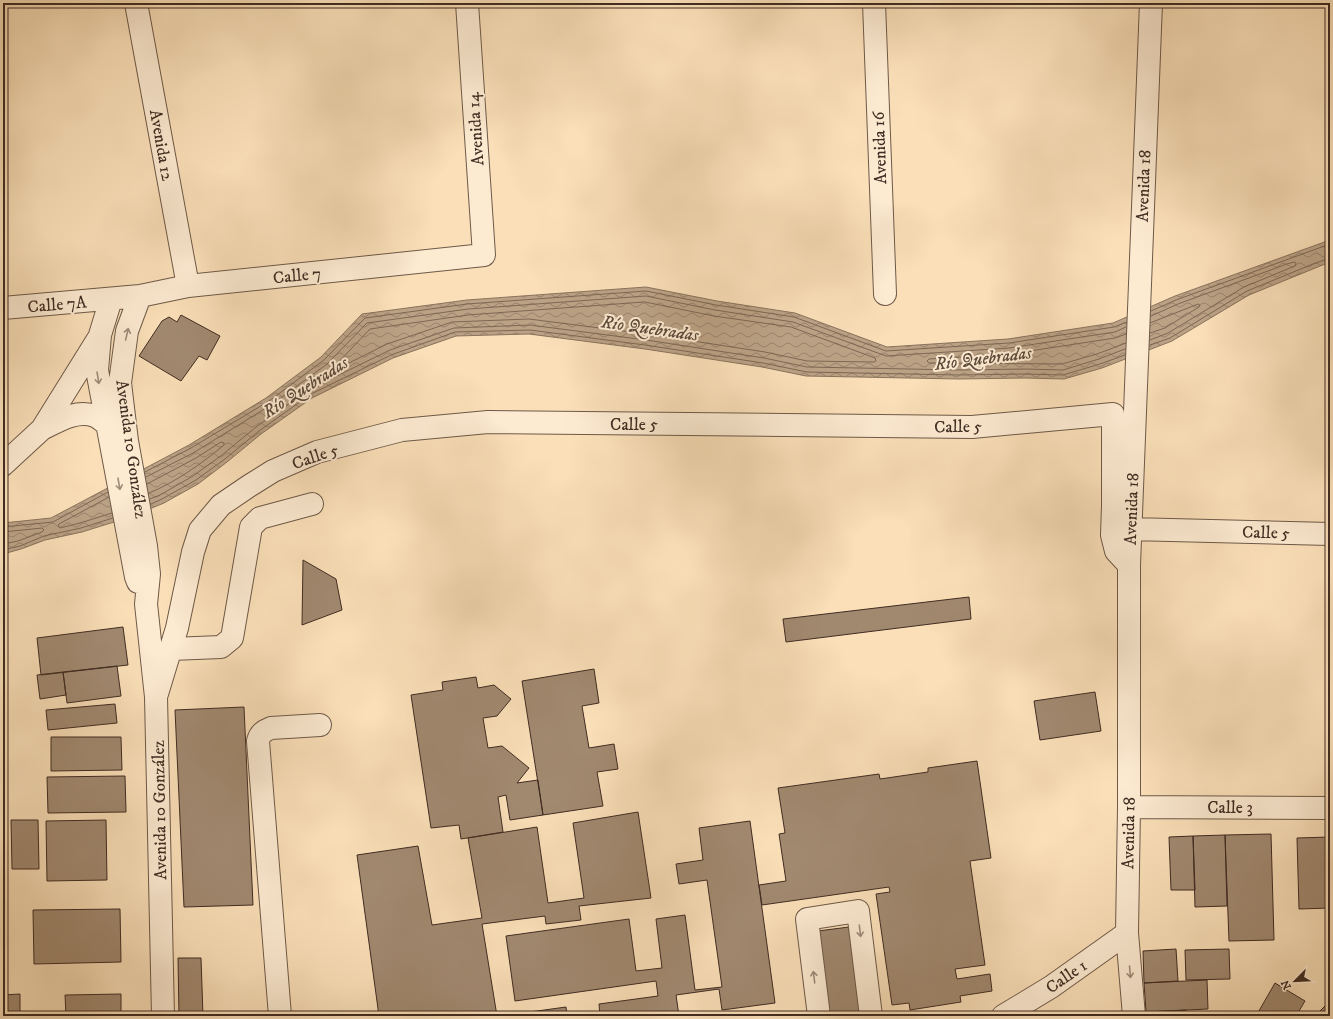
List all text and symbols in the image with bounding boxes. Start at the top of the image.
street label: Avenida 14 [462,90,490,166]
street label: Avenida 12 [144,108,178,183]
street label: Avenida 16 [868,110,892,185]
street label: Avenida 18 [1132,150,1156,223]
street label: Calle 7 [272,263,322,289]
street label: Calle 7A [27,291,88,319]
water label: Río Quebradas [599,311,700,347]
one-way arrow [124,327,132,340]
water label: Río Quebradas [932,342,1034,376]
water label: Río Quebradas [258,352,353,424]
one-way arrow [94,371,102,384]
street label: Avenida 10 González [110,378,152,520]
street label: Calle 5 [610,414,658,436]
street label: Calle 5 [934,416,983,438]
street label: Calle 5 [289,439,342,475]
street label: Avenida 18 [1120,473,1144,546]
one-way arrow [115,477,123,490]
street label: Calle 5 [1242,522,1291,544]
street label: Avenida 10 González [148,739,172,880]
street label: Avenida 18 [1117,797,1141,869]
street label: Calle 3 [1207,797,1253,819]
one-way arrow [856,924,864,937]
street label: Calle 1 [1042,955,1092,999]
north arrow [1275,961,1315,1001]
one-way arrow [1127,965,1134,978]
one-way arrow [810,971,818,984]
text: N [1279,978,1295,992]

